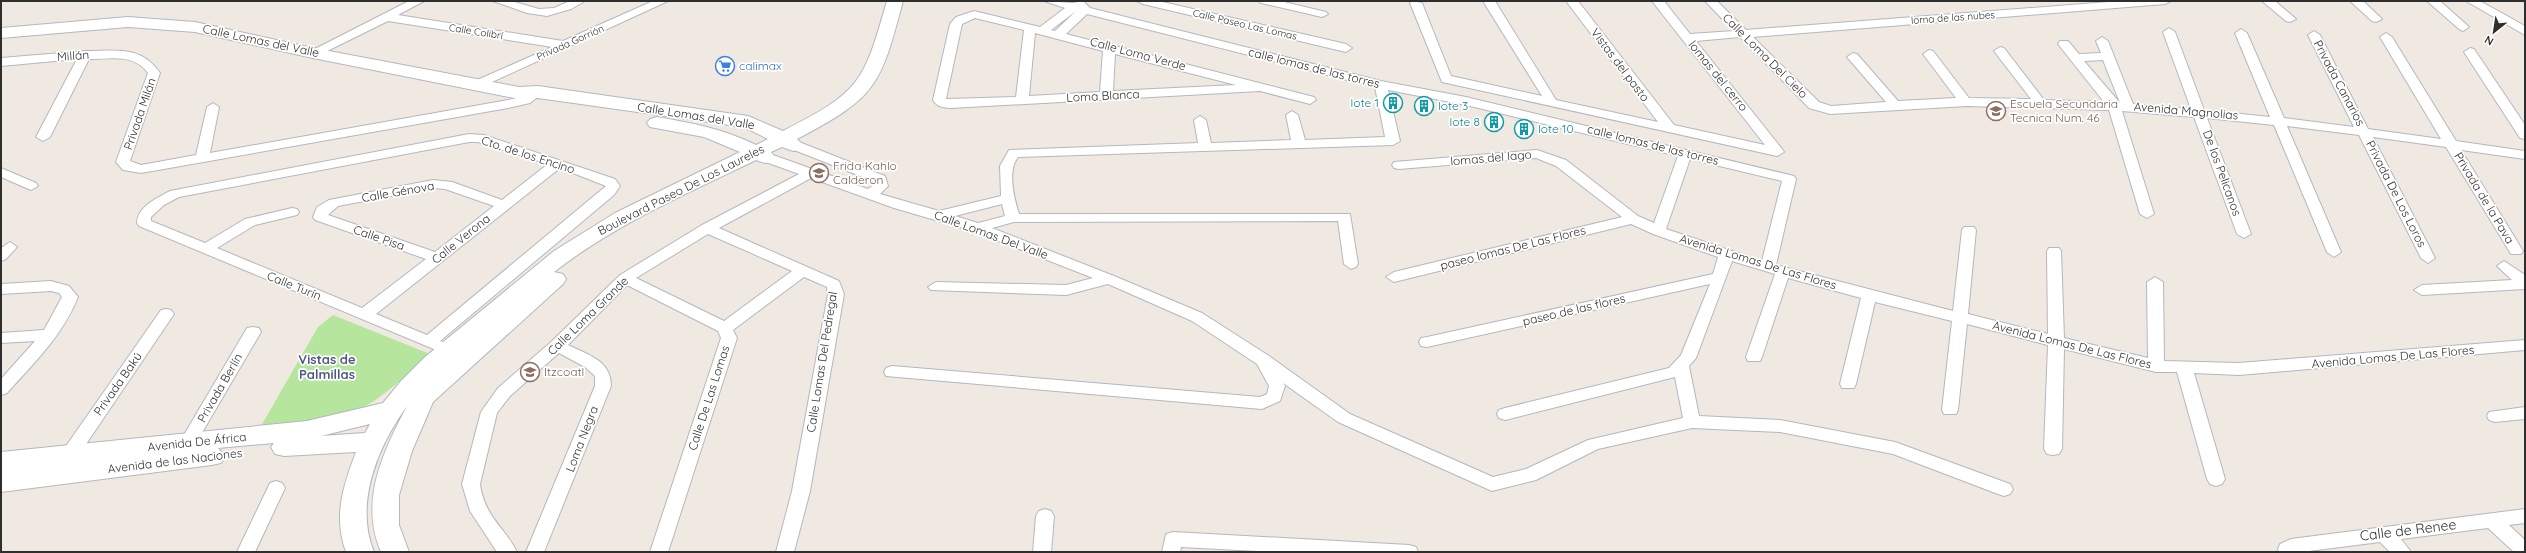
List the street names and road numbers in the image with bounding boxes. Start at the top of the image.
street label: Calle Paseo Las Lomas [1191,6,1299,43]
street label: loma de las nubes [1911,8,1996,27]
street label: Calle Loma Del Cielo [1720,10,1811,101]
street label: Calle Lomas del Valle [201,21,321,60]
street label: Calle Colibrí [448,21,505,42]
street label: Privada Gorrión [534,22,606,63]
street label: Vistas del pasto [1588,25,1653,104]
street label: Calle Loma Verde [1089,34,1188,74]
street label: lomas del cerro [1685,37,1751,114]
street label: Privada Canarios [2310,37,2369,129]
street label: calle lomas de las torres [1247,44,1382,91]
street label: Millán [56,47,90,64]
street label: Privada Milán [120,76,159,152]
street label: Loma Blanca [1066,86,1140,105]
street label: Avenida Magnolias [2133,98,2239,123]
street label: Calle Lomas del Valle [636,99,756,132]
street label: calle lomas de las torres [1586,121,1721,168]
street label: De los Pelicanos [2200,128,2245,218]
street label: Cto. de los Encino [480,132,577,177]
street label: Privada De Los Loros [2363,138,2430,250]
street label: Boulevard Paseo De Los Laureles [595,141,767,238]
street label: lomas del lago [1450,146,1532,169]
street label: Privada de la Pava [2451,149,2518,246]
street label: Calle Génova [360,178,435,205]
street label: Calle Lomas Del Valle [932,207,1050,262]
street label: Calle Verona [428,210,493,267]
street label: Calle Pisa [352,222,407,253]
street label: paseo lomas De Las Flores [1439,222,1587,273]
street label: Avenida Lomas De Las Flores [1678,230,1839,293]
street label: Calle Turín [265,268,324,303]
street label: Calle Loma Grande [544,273,631,358]
street label: Calle Lomas Del Pedregal [803,290,840,433]
street label: paseo de las flores [1521,290,1627,329]
street label: Avenida Lomas De Las Flores [1991,317,2154,372]
street label: Avenida Lomas De Las Flores [2311,342,2475,371]
street label: Calle De Las Lomas [684,343,733,452]
street label: Privada Bakú [90,349,145,418]
street label: Privada Berlín [194,351,245,425]
street label: Loma Negra [562,404,601,474]
street label: Avenida De África [147,429,247,454]
street label: Avenida de las Naciones [107,445,243,476]
street label: Calle de Renee [2359,515,2457,545]

